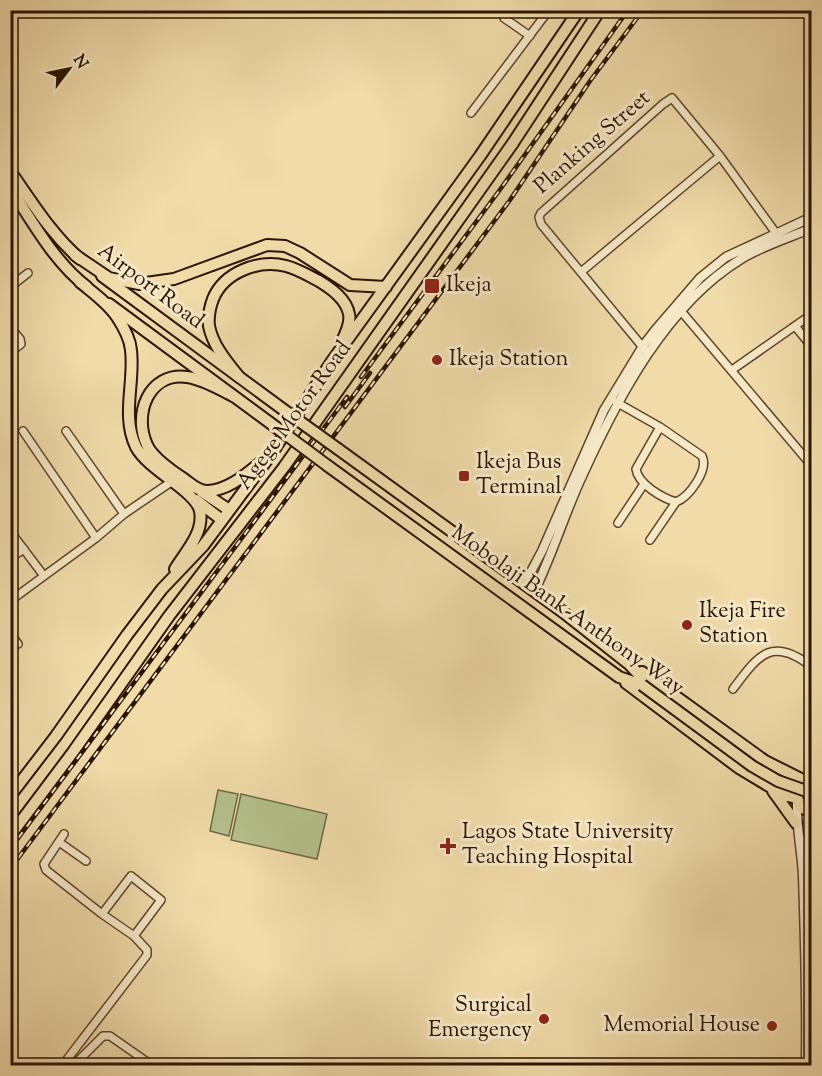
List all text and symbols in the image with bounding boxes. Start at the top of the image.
north arrow [39,39,99,99]
text: N [66,51,93,74]
street label: Planking Street [528,83,659,203]
street label: Airport Road [90,236,210,338]
place label: Ikeja [446,270,492,302]
marker: Ikeja [423,277,441,295]
street label: Agege Motor Road [230,335,360,497]
place label: Ikeja Station [449,344,569,376]
marker: Ikeja Station [430,353,444,367]
place label: Ikeja Bus Terminal [476,447,562,504]
marker: Ikeja Bus Terminal [457,469,471,483]
street label: Mobolaji Bank-Anthony Way [444,518,690,704]
place label: Ikeja Fire Station [699,596,786,653]
marker: Ikeja Fire Station [680,618,694,632]
place label: Lagos State University Teaching Hospital [462,817,674,874]
marker: Lagos State University Teaching Hospital [439,837,457,855]
place label: Surgical Emergency [428,990,532,1047]
place label: Memorial House [603,1010,760,1042]
marker: Surgical Emergency [537,1012,551,1026]
marker: Memorial House [765,1019,779,1033]

